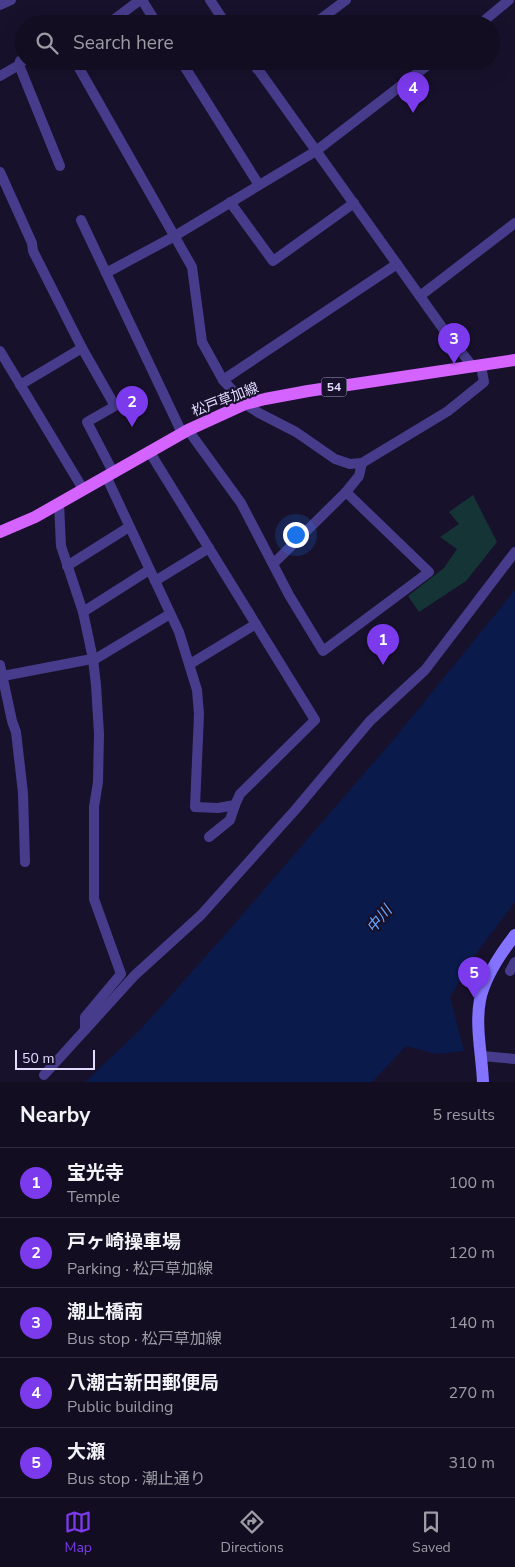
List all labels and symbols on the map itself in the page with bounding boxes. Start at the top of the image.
pin: 4 [397,72,429,113]
pin: 3 [438,323,470,364]
street label: 松戸草加線 [189,378,261,421]
road number: 54 [322,378,346,397]
pin: 2 [116,386,148,427]
your location [283,522,309,548]
pin: 1 [367,624,399,665]
water label: 中川 [362,900,398,937]
pin: 5 [458,957,490,998]
scale bar [15,1047,95,1070]

